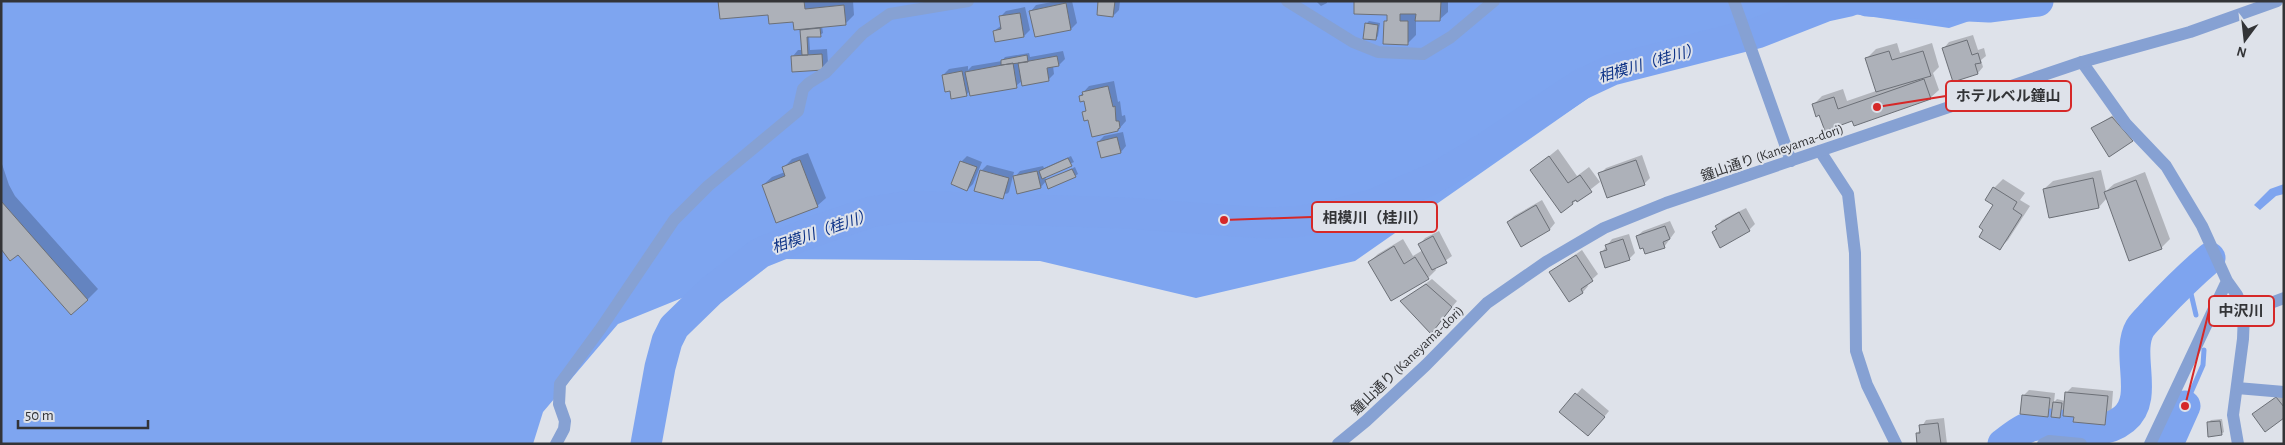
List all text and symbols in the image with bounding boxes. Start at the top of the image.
north arrow [2220,15,2270,65]
water label: 相模川（桂川） [1596,41,1702,85]
text: N [2235,44,2248,60]
callout: ホテルベル鐘山 [1946,81,2071,111]
text: ホテルベル鐘山 [1955,87,2061,104]
street label: 鐘山通り (Kaneyama-dori) [1698,120,1846,184]
callout: 相模川（桂川） [1312,202,1437,232]
water label: 相模川（桂川） [770,206,874,256]
text: 相模川（桂川） [1322,210,1428,226]
callout: 中沢川 [2209,296,2274,326]
street label: 鐘山通り (Kaneyama-dori) [1347,302,1467,418]
text: 中沢川 [2218,303,2264,319]
scale bar [18,398,148,430]
text: 50 m [25,408,54,423]

